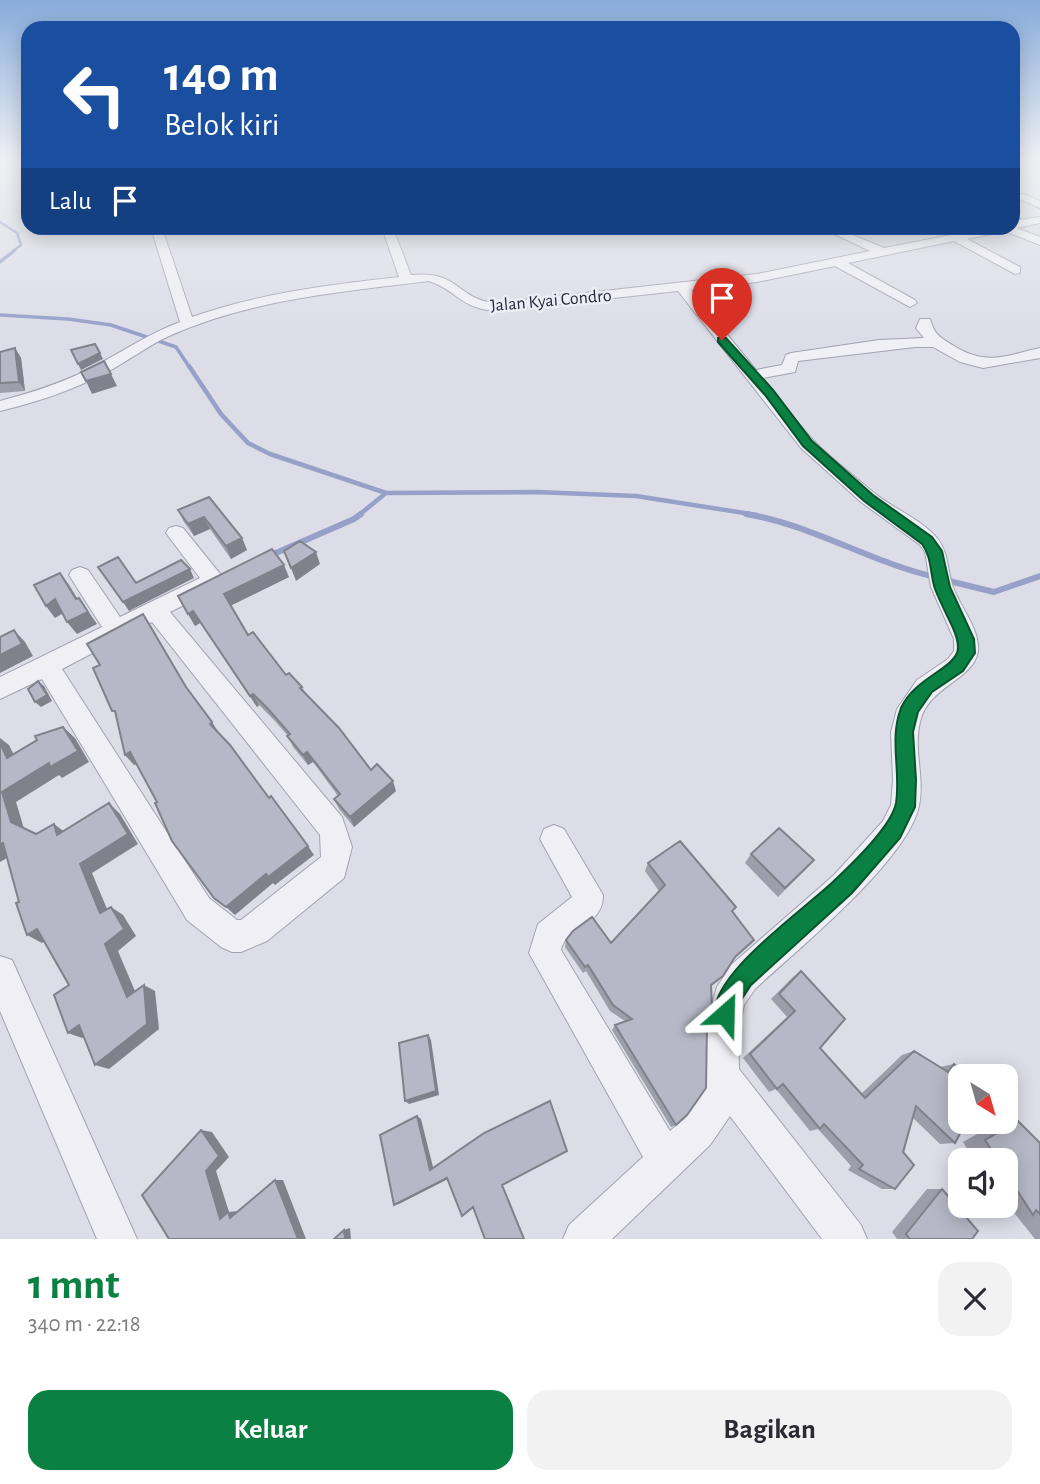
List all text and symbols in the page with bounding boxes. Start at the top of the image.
icon: left [49,49,140,140]
text: 140 m [164,51,279,100]
text: Belok kiri [164,109,280,141]
icon: arrive [106,182,144,220]
text: Lalu [49,188,92,214]
pin [692,268,752,340]
icon: arrive [703,279,741,317]
street label: Jalan Kyai Condro [490,287,613,315]
position arrow [688,977,762,1051]
north arrow [948,1064,1018,1134]
map controls [948,1064,1018,1218]
button: sound [948,1148,1018,1218]
button: close [938,1262,1012,1336]
text: 1 mnt [28,1264,120,1306]
text: 340 m · 22:18 [28,1313,141,1336]
button: Keluar [28,1390,513,1470]
button: Bagikan [527,1390,1012,1470]

